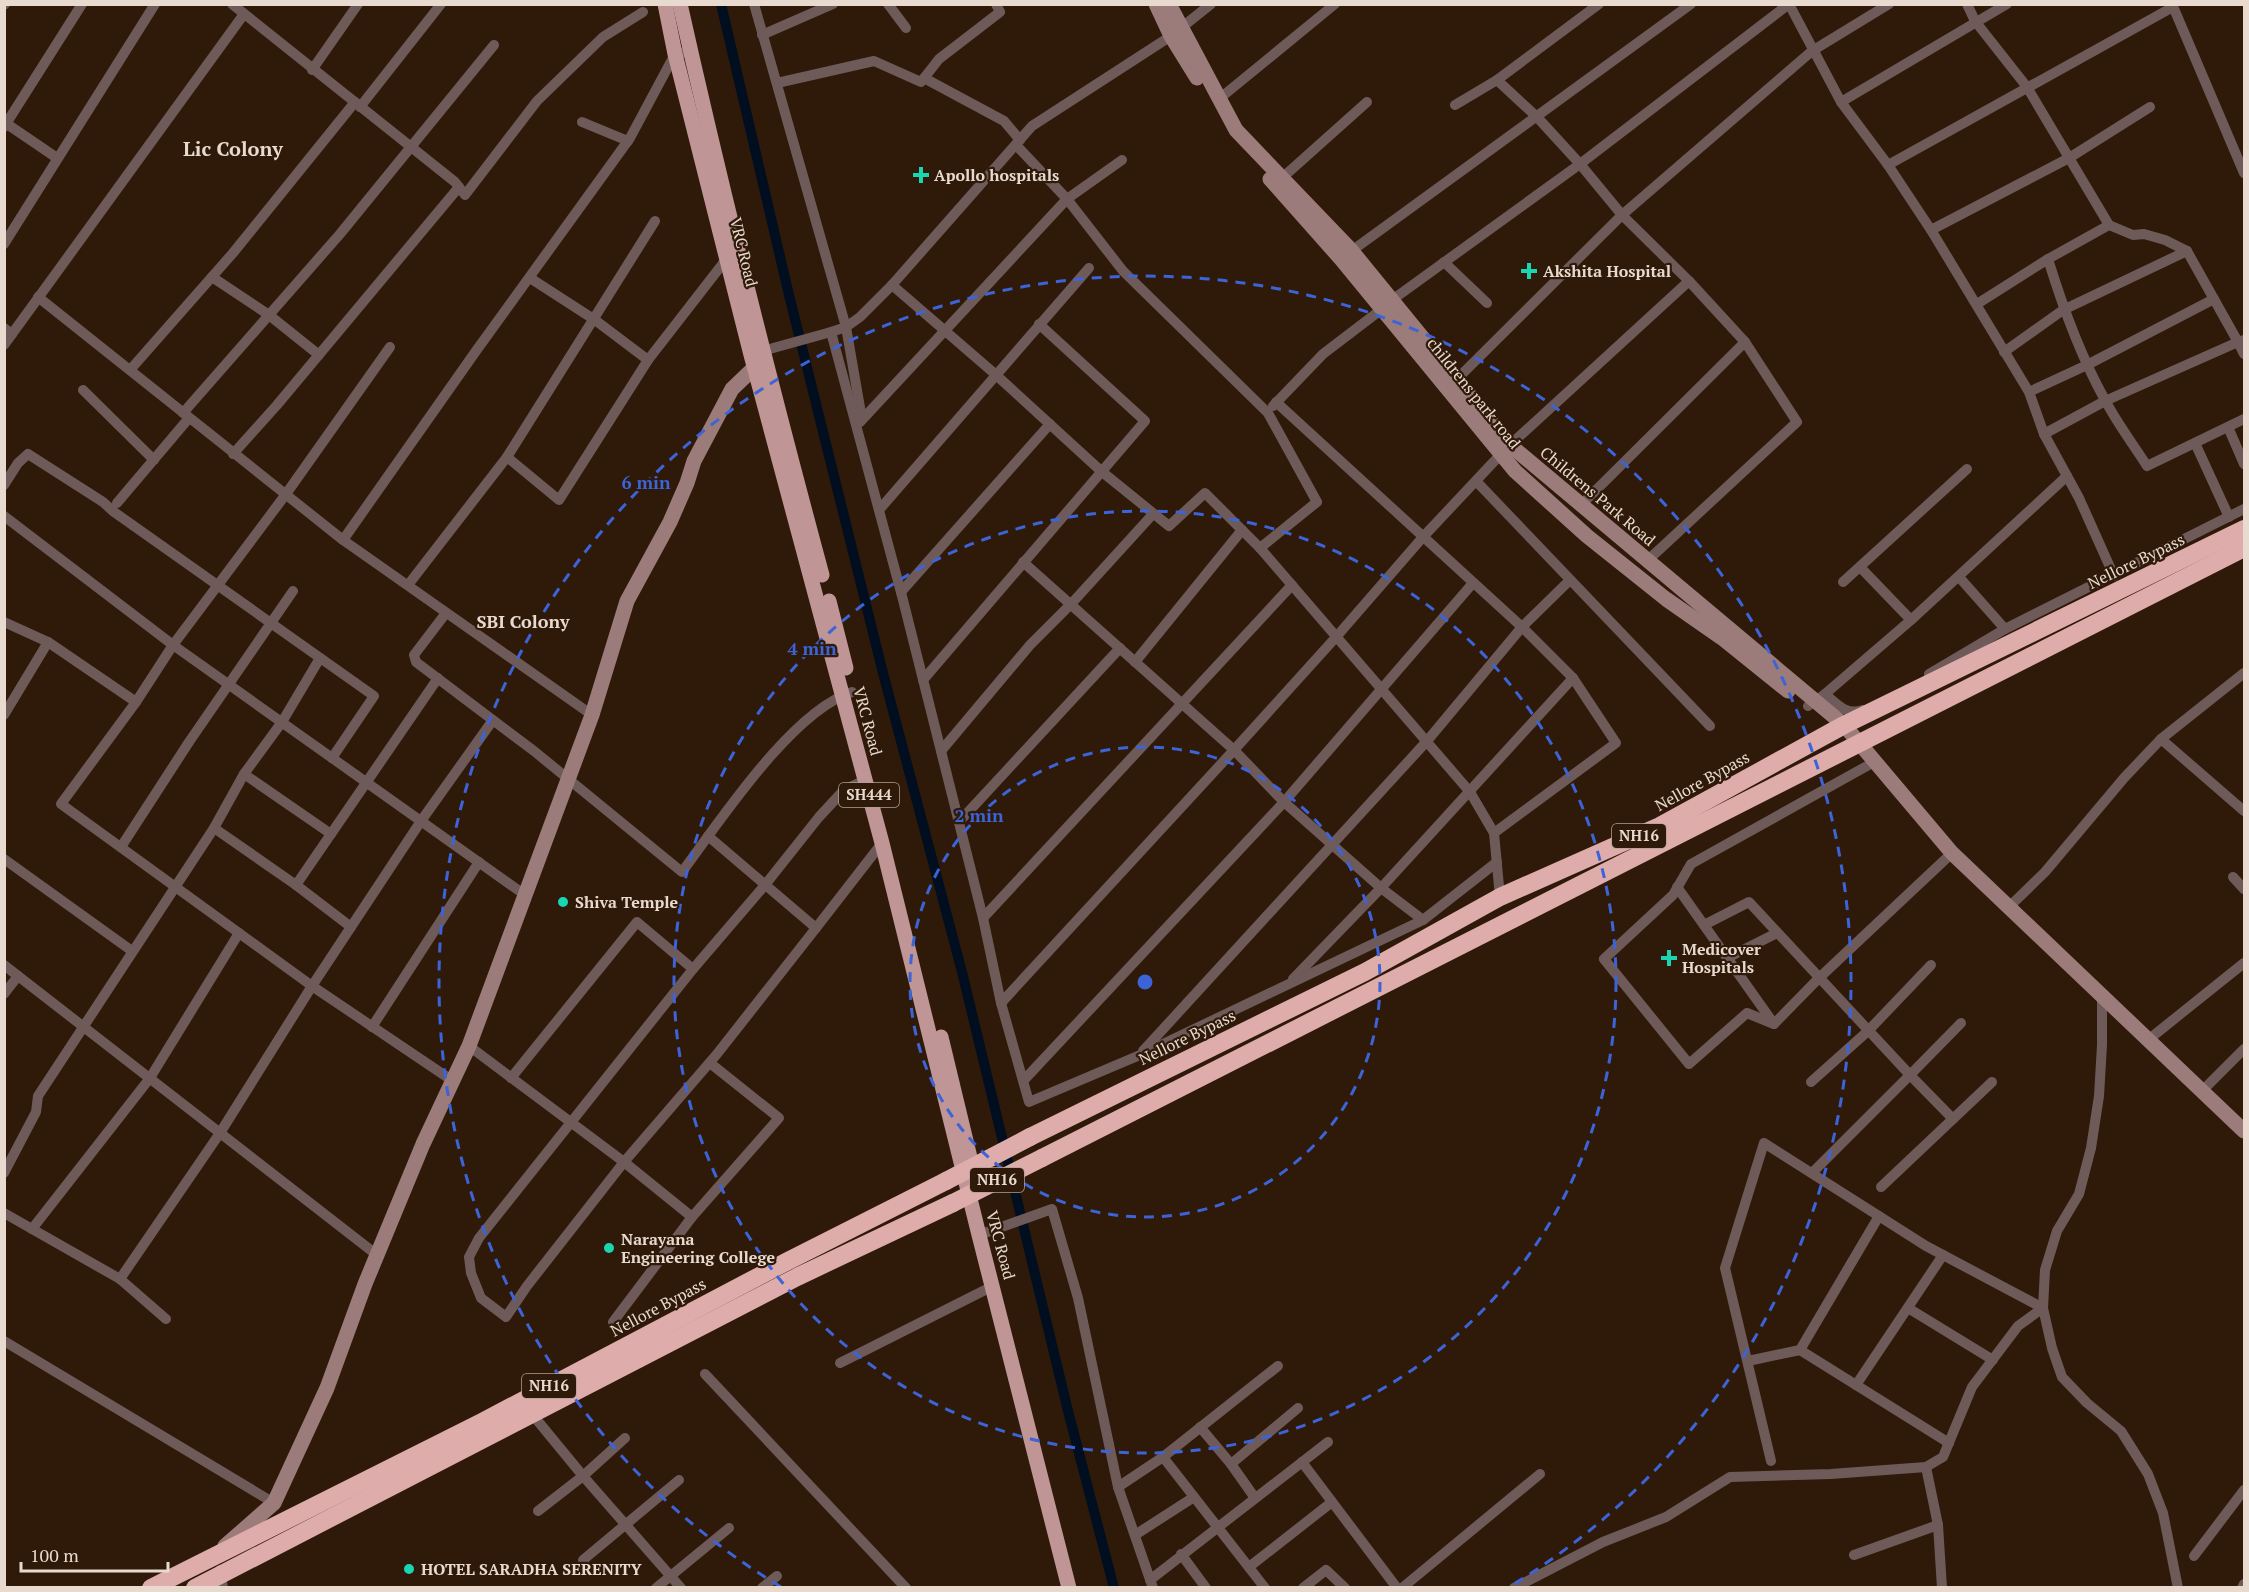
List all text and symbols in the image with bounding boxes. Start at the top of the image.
district label: Lic Colony [183,135,283,162]
place label: Apollo hospitals [934,164,1059,186]
marker: Apollo hospitals [912,166,930,184]
street label: VRC Road [725,215,763,289]
place label: Akshita Hospital [1543,260,1671,282]
marker: Akshita Hospital [1520,262,1538,280]
street label: childrens park road [1422,333,1526,453]
street label: Childrens Park Road [1536,441,1660,551]
text: 6 min [621,470,671,494]
street label: Nellore Bypass [2084,528,2188,594]
district label: SBI Colony [476,609,570,633]
text: 4 min [787,636,837,660]
street label: VRC Road [848,684,888,758]
street label: Nellore Bypass [1651,746,1753,816]
road number: SH444 [839,783,899,807]
text: 2 min [954,803,1004,827]
road number: NH16 [1612,824,1666,848]
place label: Shiva Temple [575,891,679,913]
marker: Shiva Temple [556,895,570,909]
place label: Medicover Hospitals [1682,938,1761,978]
marker: Medicover Hospitals [1660,949,1678,967]
centre of rings [1135,972,1155,992]
street label: Nellore Bypass [1135,1004,1239,1070]
road number: NH16 [970,1168,1024,1192]
street label: VRC Road [981,1208,1021,1282]
place label: Narayana Engineering College [621,1228,775,1268]
marker: Narayana Engineering College [602,1241,616,1255]
street label: Nellore Bypass [606,1273,710,1341]
road number: NH16 [522,1374,576,1398]
scale bar [21,1535,168,1573]
text: 100 m [30,1543,79,1567]
place label: HOTEL SARADHA SERENITY [421,1558,643,1580]
marker: HOTEL SARADHA SERENITY [402,1562,416,1576]

